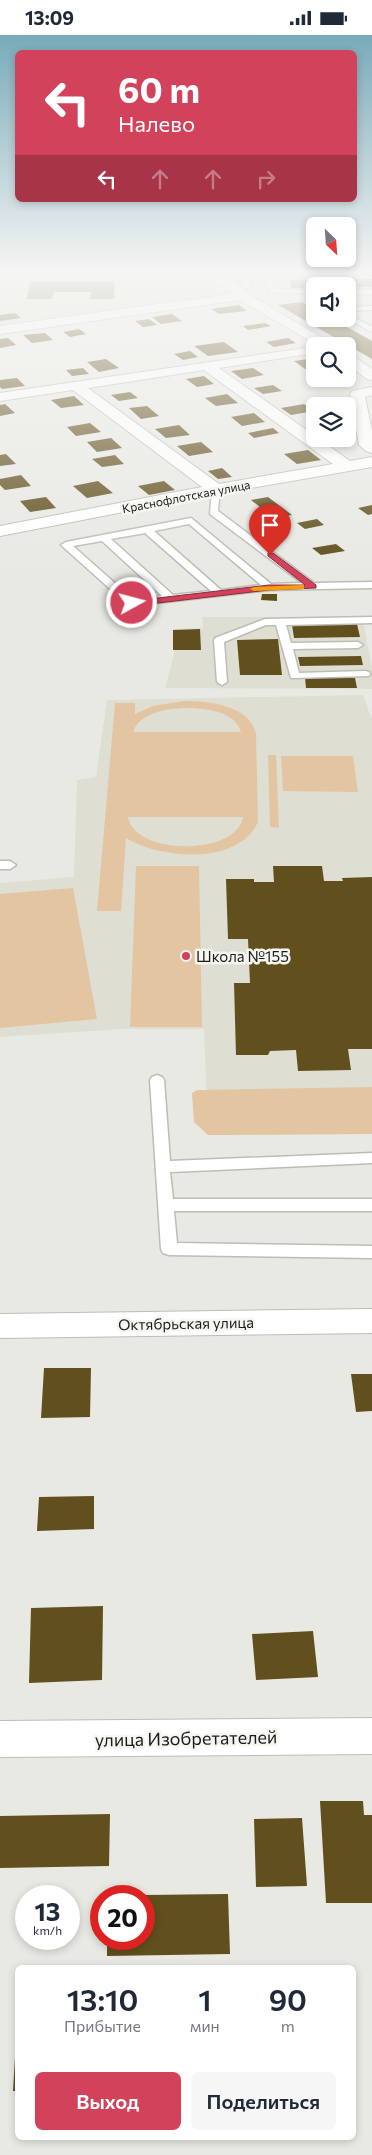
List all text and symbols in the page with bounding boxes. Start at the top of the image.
text: 13:09 [25,6,74,29]
text: 60 m [118,67,200,110]
icon: left [35,70,100,135]
text: Налево [118,110,195,137]
icon: left [93,165,121,193]
icon: ahead [146,165,174,193]
icon: ahead [199,165,227,193]
icon: right [252,165,280,193]
north arrow [306,217,356,267]
map controls [306,217,356,447]
button: sound [306,277,356,327]
button: search [306,337,356,387]
button: layers [306,397,356,447]
street label: Краснофлотская улица [121,477,251,515]
pin [249,504,291,555]
icon: arrive [256,511,284,539]
position arrow [105,576,157,628]
place label: Школа №155 [196,947,289,965]
marker: Школа №155 [180,950,192,962]
street label: Октябрьская улица [118,1313,254,1333]
street label: улица Изобретателей [95,1725,277,1751]
speed limit sign: 20 [90,1885,155,1950]
text: 13 [35,1896,60,1926]
text: km/h [33,1923,62,1937]
text: 13:10 [67,1980,138,2017]
text: 1 [198,1980,212,2017]
text: 90 [269,1980,307,2017]
text: Прибытие [64,2016,141,2035]
text: мин [190,2016,220,2035]
text: m [281,2016,295,2035]
button: Выход [35,2072,181,2130]
button: Поделиться [191,2072,336,2130]

